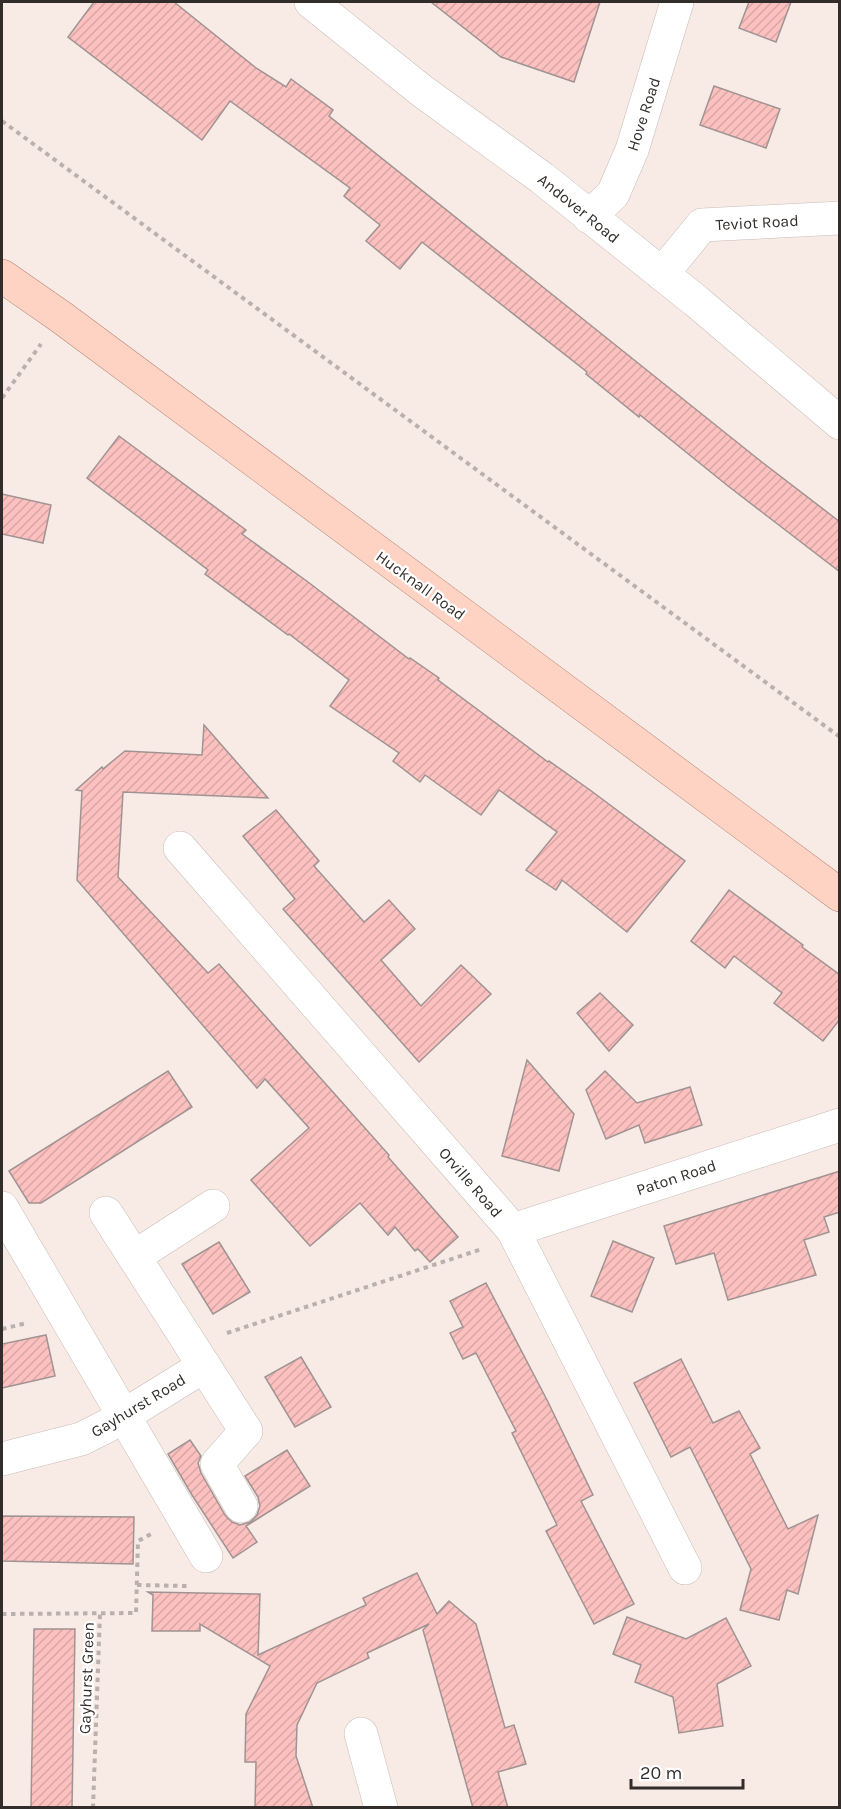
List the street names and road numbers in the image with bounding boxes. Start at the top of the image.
street label: Hove Road [623,75,664,153]
street label: Andover Road [534,170,623,247]
street label: Teviot Road [715,211,799,234]
street label: Hucknall Road [372,547,469,624]
street label: Orville Road [435,1143,506,1221]
street label: Paton Road [634,1156,718,1199]
street label: Gayhurst Road [88,1370,189,1441]
street label: Gayhurst Green [75,1622,98,1734]

